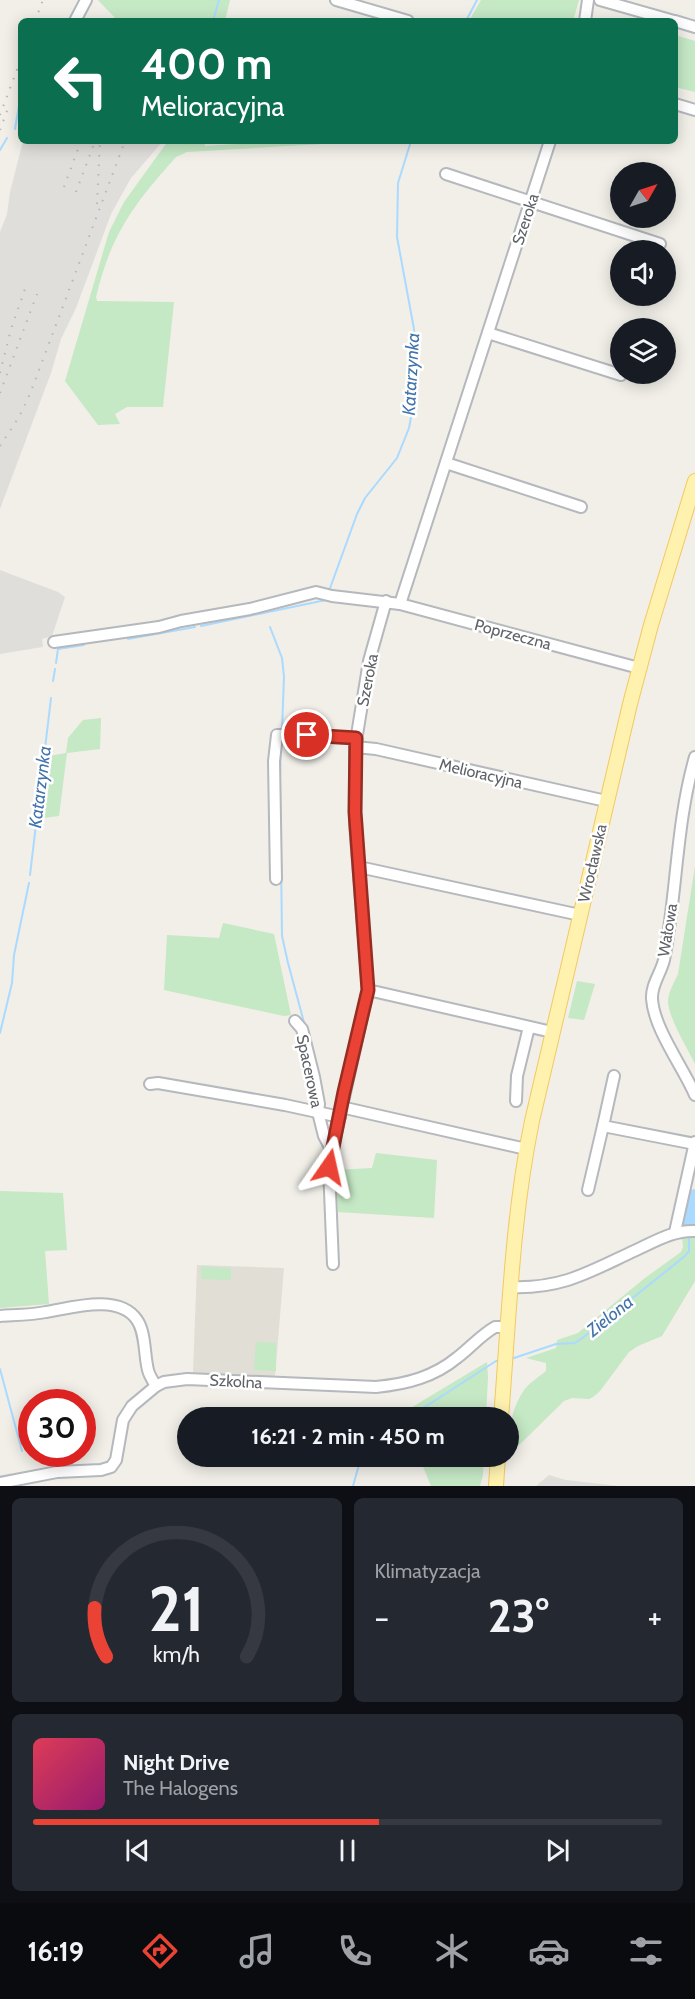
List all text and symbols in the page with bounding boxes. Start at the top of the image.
text: 400 m [141,38,272,90]
icon: left [42,42,120,120]
text: Melioracyjna [141,90,284,123]
north arrow [610,162,676,228]
map controls [610,162,676,384]
street label: Szeroka [508,191,543,247]
button: sound [610,240,676,306]
button: layers [610,318,676,384]
water label: Katarzynka [398,332,424,416]
street label: Poprzeczna [472,615,554,654]
street label: Szeroka [353,652,382,708]
pin [281,709,332,760]
icon: arrive [290,718,323,751]
water label: Katarzynka [24,745,56,829]
street label: Melioracyjna [437,755,525,792]
street label: Wrocławska [574,822,611,904]
street label: Wałowa [654,902,681,958]
street label: Spacerowa [293,1033,327,1110]
position arrow [297,1135,361,1199]
water label: Zielona [582,1291,638,1342]
street label: Szkolna [209,1371,263,1392]
speed limit sign: 30 [18,1389,96,1467]
text: 16:21 · 2 min · 450 m [251,1423,445,1450]
text: Klimatyzacja [375,1559,481,1583]
text: 21 [149,1571,205,1647]
text: 23° [488,1589,549,1643]
text: − [375,1597,389,1637]
text: + [647,1597,662,1637]
text: km/h [153,1641,200,1667]
text: Night Drive [123,1749,229,1776]
text: The Halogens [123,1776,238,1800]
icon: previous [121,1834,154,1867]
icon: pause [331,1834,364,1867]
icon: next [541,1834,574,1867]
icon: directions [139,1930,181,1972]
icon: music [236,1930,278,1972]
icon: phone [334,1930,376,1972]
icon: climate [431,1930,473,1972]
icon: car [528,1930,570,1972]
icon: filters [625,1930,667,1972]
text: 16:19 [28,1935,84,1968]

